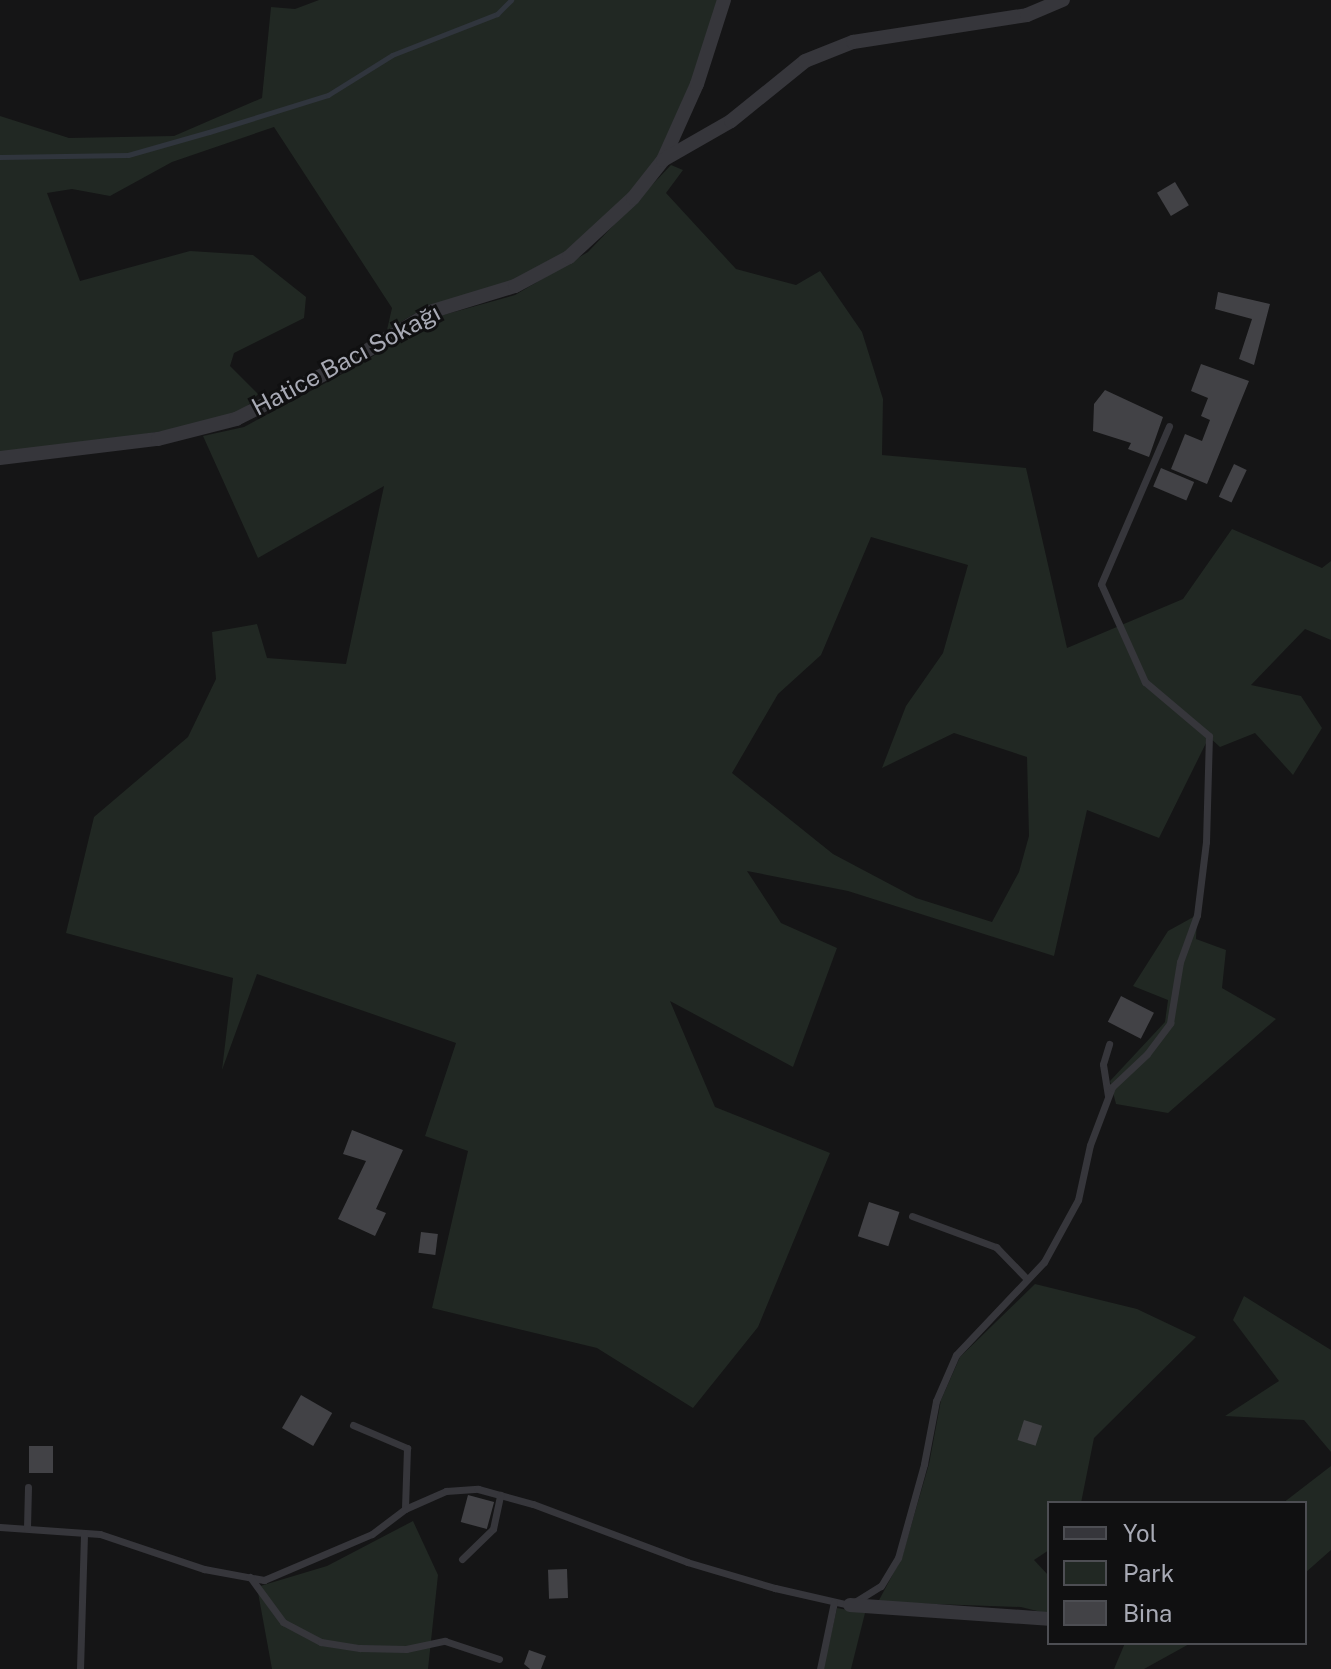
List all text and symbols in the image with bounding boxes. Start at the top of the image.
street label: Hatice Bacı Sokağı [247,298,445,422]
legend [1047,1501,1307,1645]
text: Yol [1123,1519,1157,1547]
text: Park [1123,1559,1174,1587]
text: Bina [1123,1599,1172,1627]

